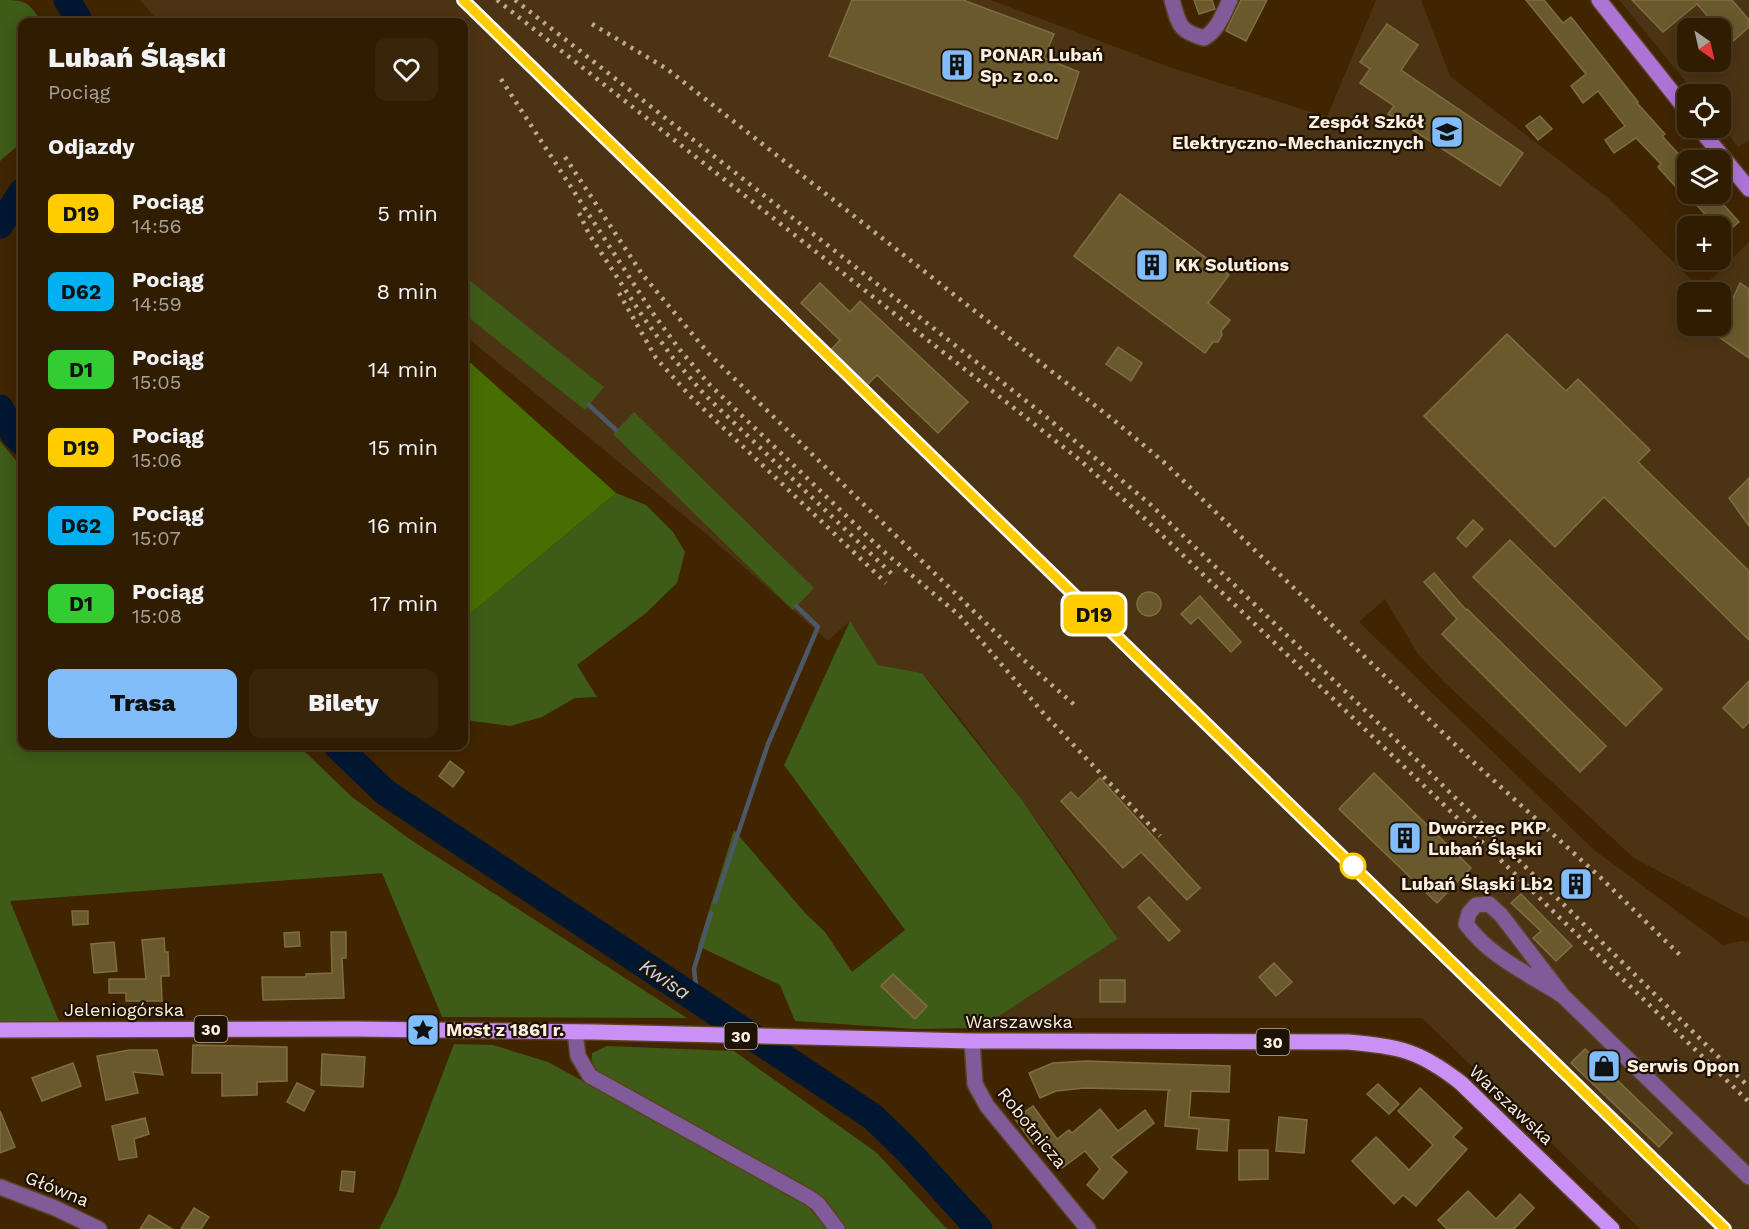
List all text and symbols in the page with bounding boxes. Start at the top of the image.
north arrow [1677,18,1731,72]
map controls [1677,18,1731,336]
button: heart [375,38,438,101]
text: Lubań Śląski [48,41,226,74]
place label: PONAR Lubań Sp. z o.o. [980,44,1103,86]
building icon: PONAR Lubań Sp. z o.o. [939,47,975,83]
text: Pociąg [48,80,111,104]
button: locate [1677,84,1731,138]
place label: Zespół Szkół Elektryczno-Mechanicznych [1172,111,1424,153]
school or university icon: Zespół Szkół Elektryczno-Mechanicznych [1429,114,1465,150]
text: Odjazdy [48,134,135,159]
button: layers [1677,150,1731,204]
text: Pociąg [132,189,204,214]
text: D19 [62,201,100,226]
text: 5 min [377,201,438,226]
text: 14:56 [132,214,182,238]
button: + [1677,216,1731,270]
building icon: KK Solutions [1134,247,1170,283]
place label: KK Solutions [1175,254,1289,275]
text: Pociąg [132,267,204,292]
text: D62 [61,279,101,304]
text: 8 min [377,279,438,304]
button: − [1677,282,1731,336]
text: 14:59 [132,292,182,316]
text: Pociąg [132,345,204,370]
text: D1 [69,357,93,382]
text: 14 min [368,357,438,382]
text: 15:05 [132,370,181,394]
text: Pociąg [132,423,204,448]
text: D19 [62,435,100,460]
text: 15 min [369,435,438,460]
text: 15:06 [132,448,182,472]
text: Pociąg [132,501,204,526]
text: D62 [61,513,101,538]
text: 16 min [368,513,438,538]
text: 15:07 [132,526,181,550]
text: Pociąg [132,579,204,604]
text: D1 [69,591,93,616]
text: 17 min [370,591,438,616]
line badge: D19 [1060,594,1128,634]
text: D19 [1075,602,1113,627]
text: 15:08 [132,604,182,628]
button: Trasa [48,669,237,738]
button: Bilety [249,669,438,738]
place label: Dworzec PKP Lubań Śląski [1428,817,1547,859]
building icon: Dworzec PKP Lubań Śląski [1387,820,1423,856]
unlabelled marker [1340,853,1366,879]
building icon: Lubań Śląski Lb2 [1558,866,1594,902]
place label: Lubań Śląski Lb2 [1401,873,1553,894]
water label: Kwisa [635,954,695,1004]
street label: Jeleniogórska [64,999,184,1020]
street label: Warszawska [965,1011,1073,1032]
place icon: Most z 1861 r. [405,1012,441,1048]
road number: 30 [194,1016,228,1042]
place label: Most z 1861 r. [446,1019,564,1040]
road number: 30 [724,1023,758,1049]
road number: 30 [1256,1029,1290,1055]
shop icon: Serwis Opon [1586,1048,1622,1084]
place label: Serwis Opon [1627,1055,1739,1076]
street label: Warszawska [1465,1060,1558,1149]
street label: Robotnicza [993,1083,1071,1172]
street label: Główna [22,1166,92,1211]

